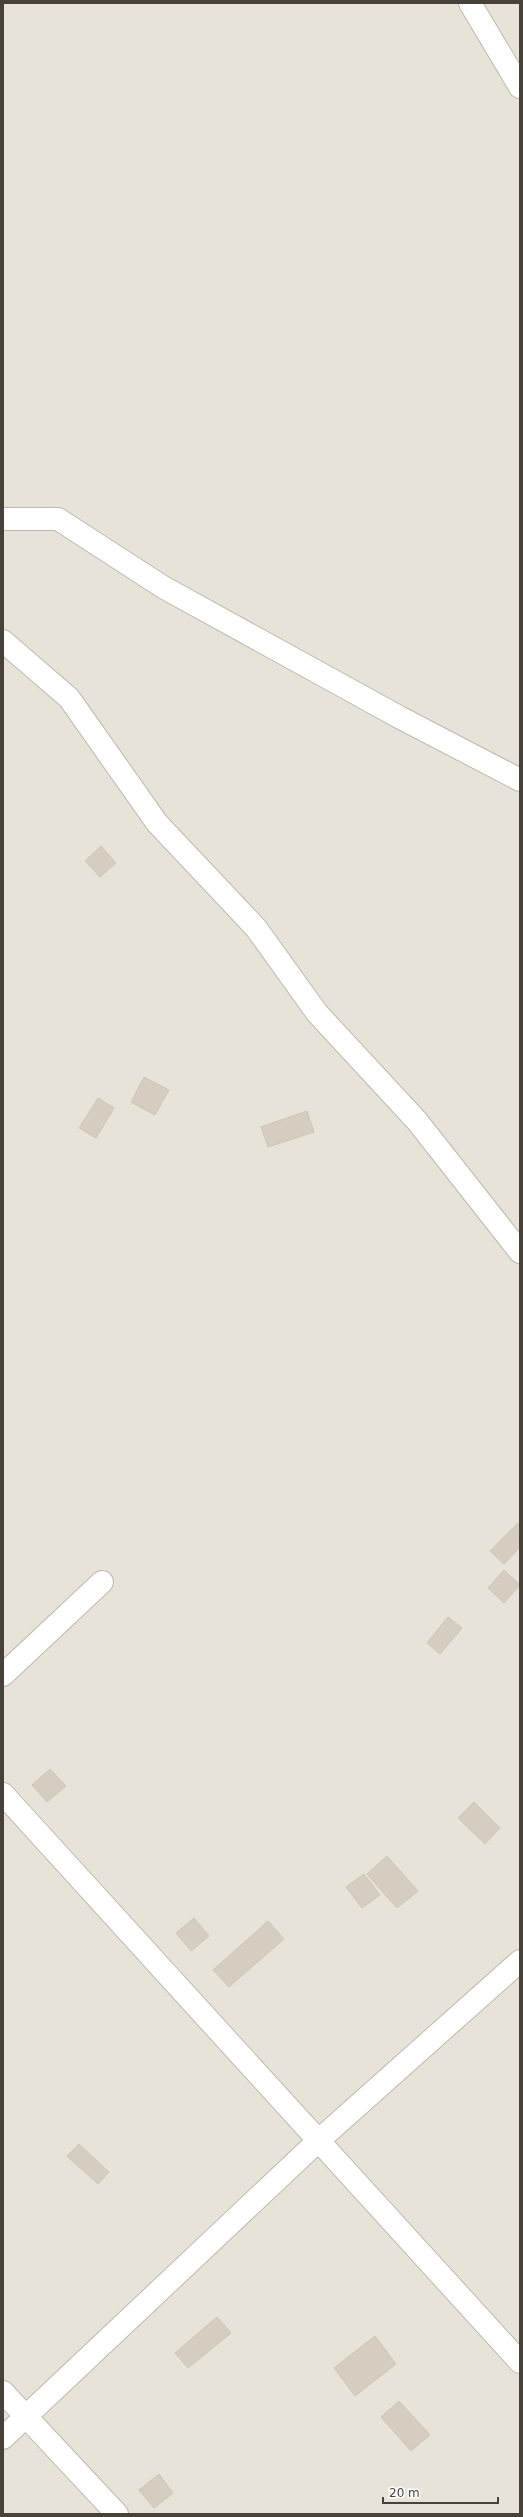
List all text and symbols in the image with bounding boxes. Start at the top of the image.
scale bar [383,2479,498,2505]
text: 20 m [389,2486,420,2500]

